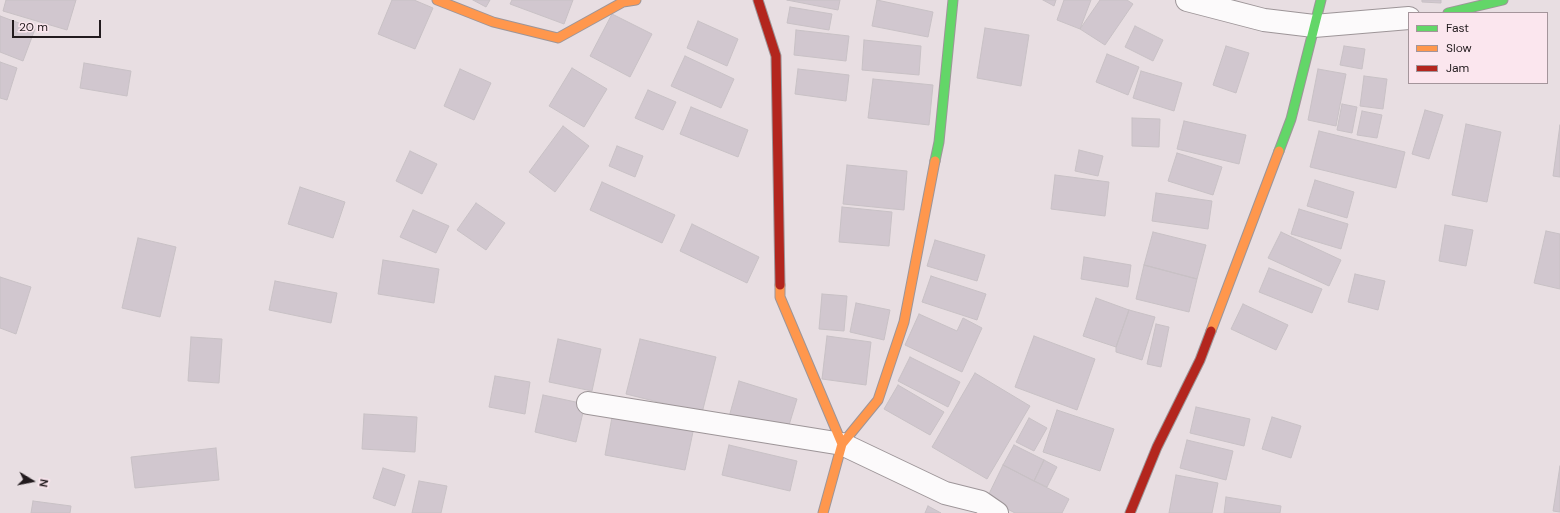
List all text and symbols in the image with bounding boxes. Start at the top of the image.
scale bar [14,12,103,38]
legend [1408,12,1548,84]
text: 20 m [19,19,48,35]
text: Fast [1446,20,1469,36]
text: Slow [1446,40,1472,56]
text: Jam [1446,60,1469,76]
north arrow [12,461,52,501]
text: N [36,478,51,488]

